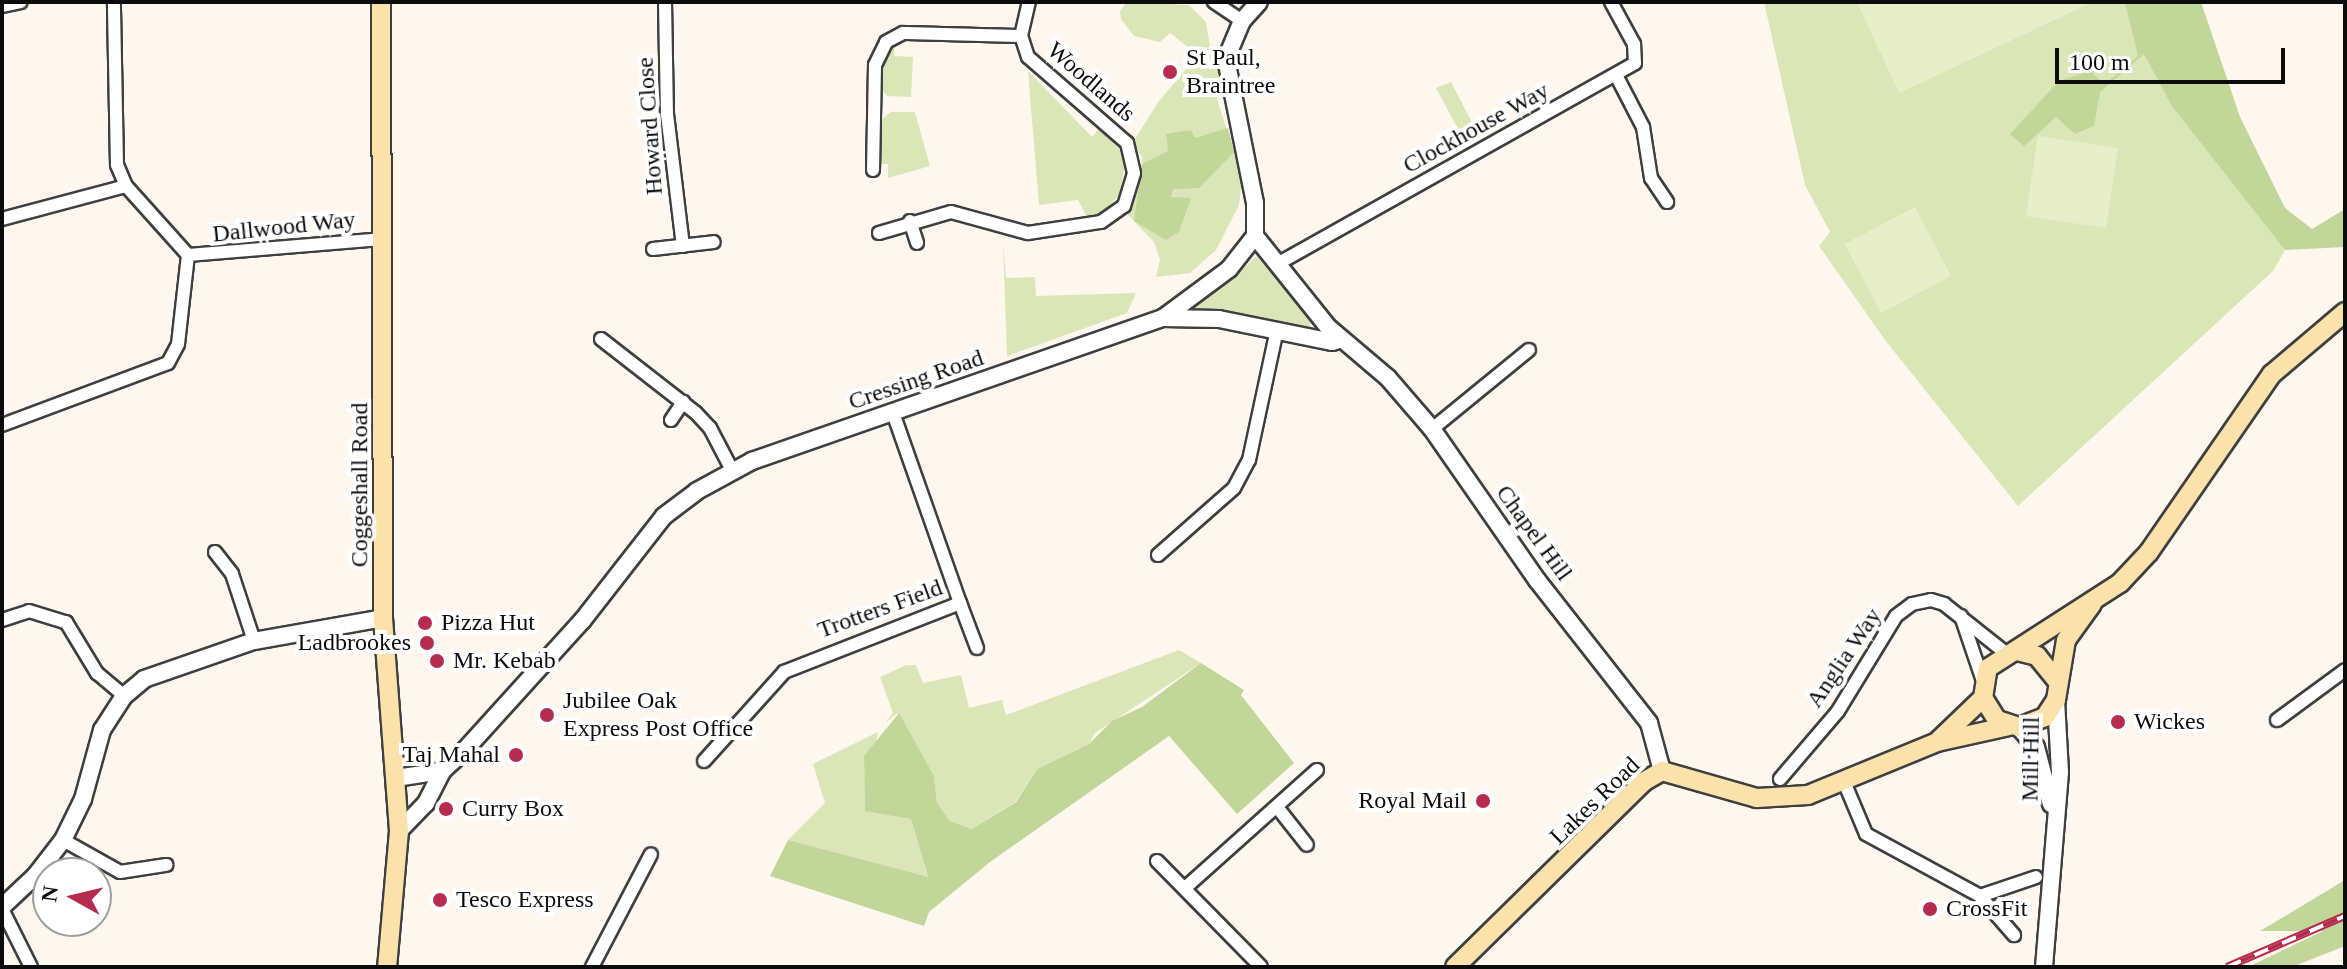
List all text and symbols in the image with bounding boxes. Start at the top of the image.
scale bar [2059,32,2289,82]
street label: Woodlands [1041,36,1141,128]
place label: St Paul, Braintree [1186,44,1275,100]
text: 100 m [2069,49,2130,75]
street label: Howard Close [631,56,669,196]
marker: St Paul, Braintree [1161,63,1179,81]
street label: Clockhouse Way [1398,76,1554,180]
street label: Dallwood Way [211,205,357,249]
street label: Cressing Road [845,343,987,417]
street label: Coggeshall Road [346,403,374,567]
street label: Chapel Hill [1490,480,1578,586]
street label: Trotters Field [814,573,946,645]
street label: Anglia Way [1800,602,1888,714]
place label: Pizza Hut [441,609,535,637]
marker: Pizza Hut [416,614,434,632]
place label: Ladbrookes [298,629,411,657]
marker: Ladbrookes [418,634,436,652]
place label: Mr. Kebab [453,647,556,675]
marker: Mr. Kebab [428,652,446,670]
place label: Jubilee Oak Express Post Office [563,687,753,743]
marker: Jubilee Oak Express Post Office [538,706,556,724]
place label: Wickes [2134,708,2205,736]
marker: Wickes [2109,713,2127,731]
street label: Mill Hill [2016,716,2046,802]
place label: Taj Mahal [402,741,500,769]
marker: Taj Mahal [507,746,525,764]
street label: Lakes Road [1544,751,1646,851]
place label: Royal Mail [1358,787,1467,815]
marker: Royal Mail [1474,792,1492,810]
place label: Curry Box [462,795,564,823]
marker: Curry Box [437,800,455,818]
north arrow [32,857,112,937]
text: N [36,884,63,903]
place label: Tesco Express [456,886,594,914]
marker: Tesco Express [431,891,449,909]
place label: CrossFit [1946,895,2027,923]
marker: CrossFit [1921,900,1939,918]

